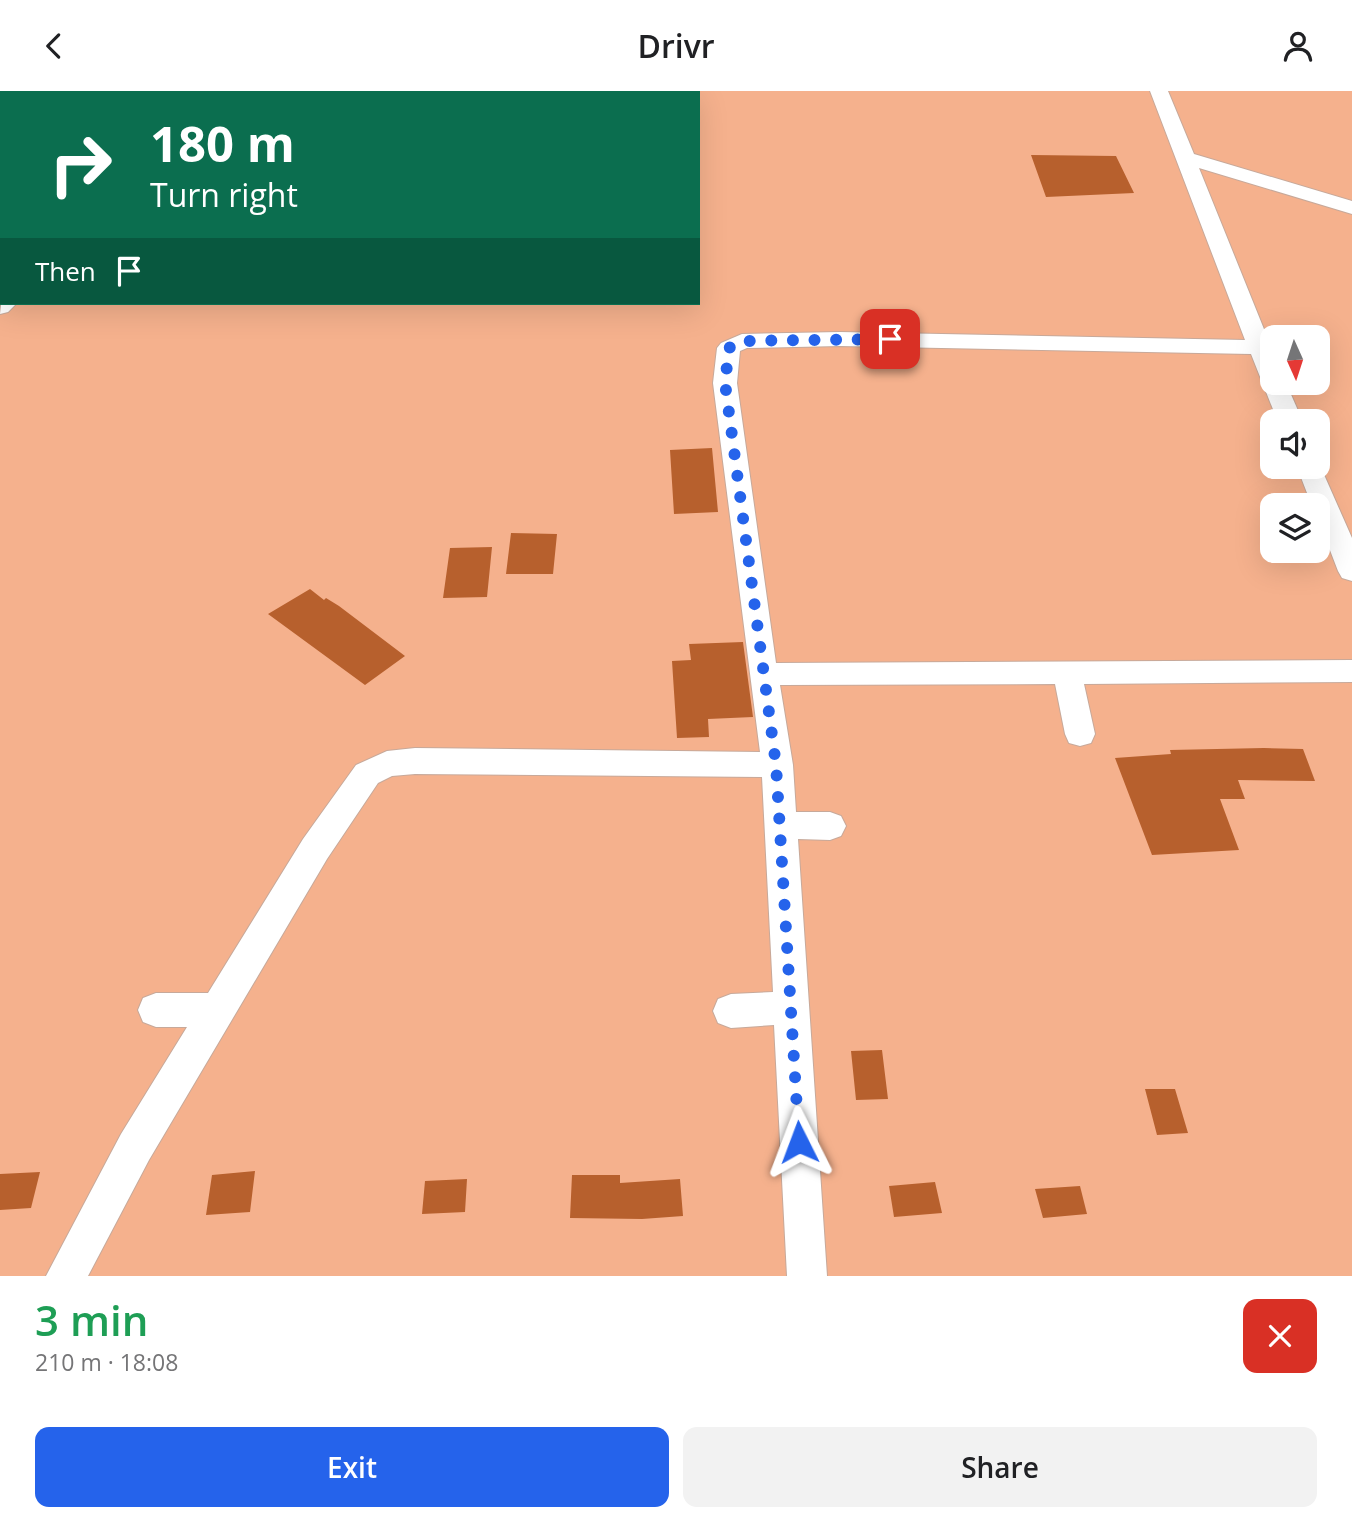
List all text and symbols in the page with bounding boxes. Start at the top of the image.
text: Drivr [637,24,715,67]
icon: back [35,27,73,65]
icon: person [1279,27,1317,65]
text: 180 m [150,110,295,176]
icon: right [35,119,126,210]
text: Turn right [150,173,298,216]
icon: arrive [110,252,148,290]
text: Then [35,253,96,289]
pin [860,309,920,369]
icon: arrive [871,320,909,358]
north arrow [1260,325,1330,395]
map controls [1260,325,1330,563]
button: sound [1260,409,1330,479]
button: layers [1260,493,1330,563]
position arrow [762,1105,836,1179]
text: 3 min [35,1291,148,1348]
button: close [1243,1299,1317,1373]
text: 210 m · 18:08 [35,1346,178,1378]
button: Exit [35,1427,669,1507]
button: Share [683,1427,1317,1507]

